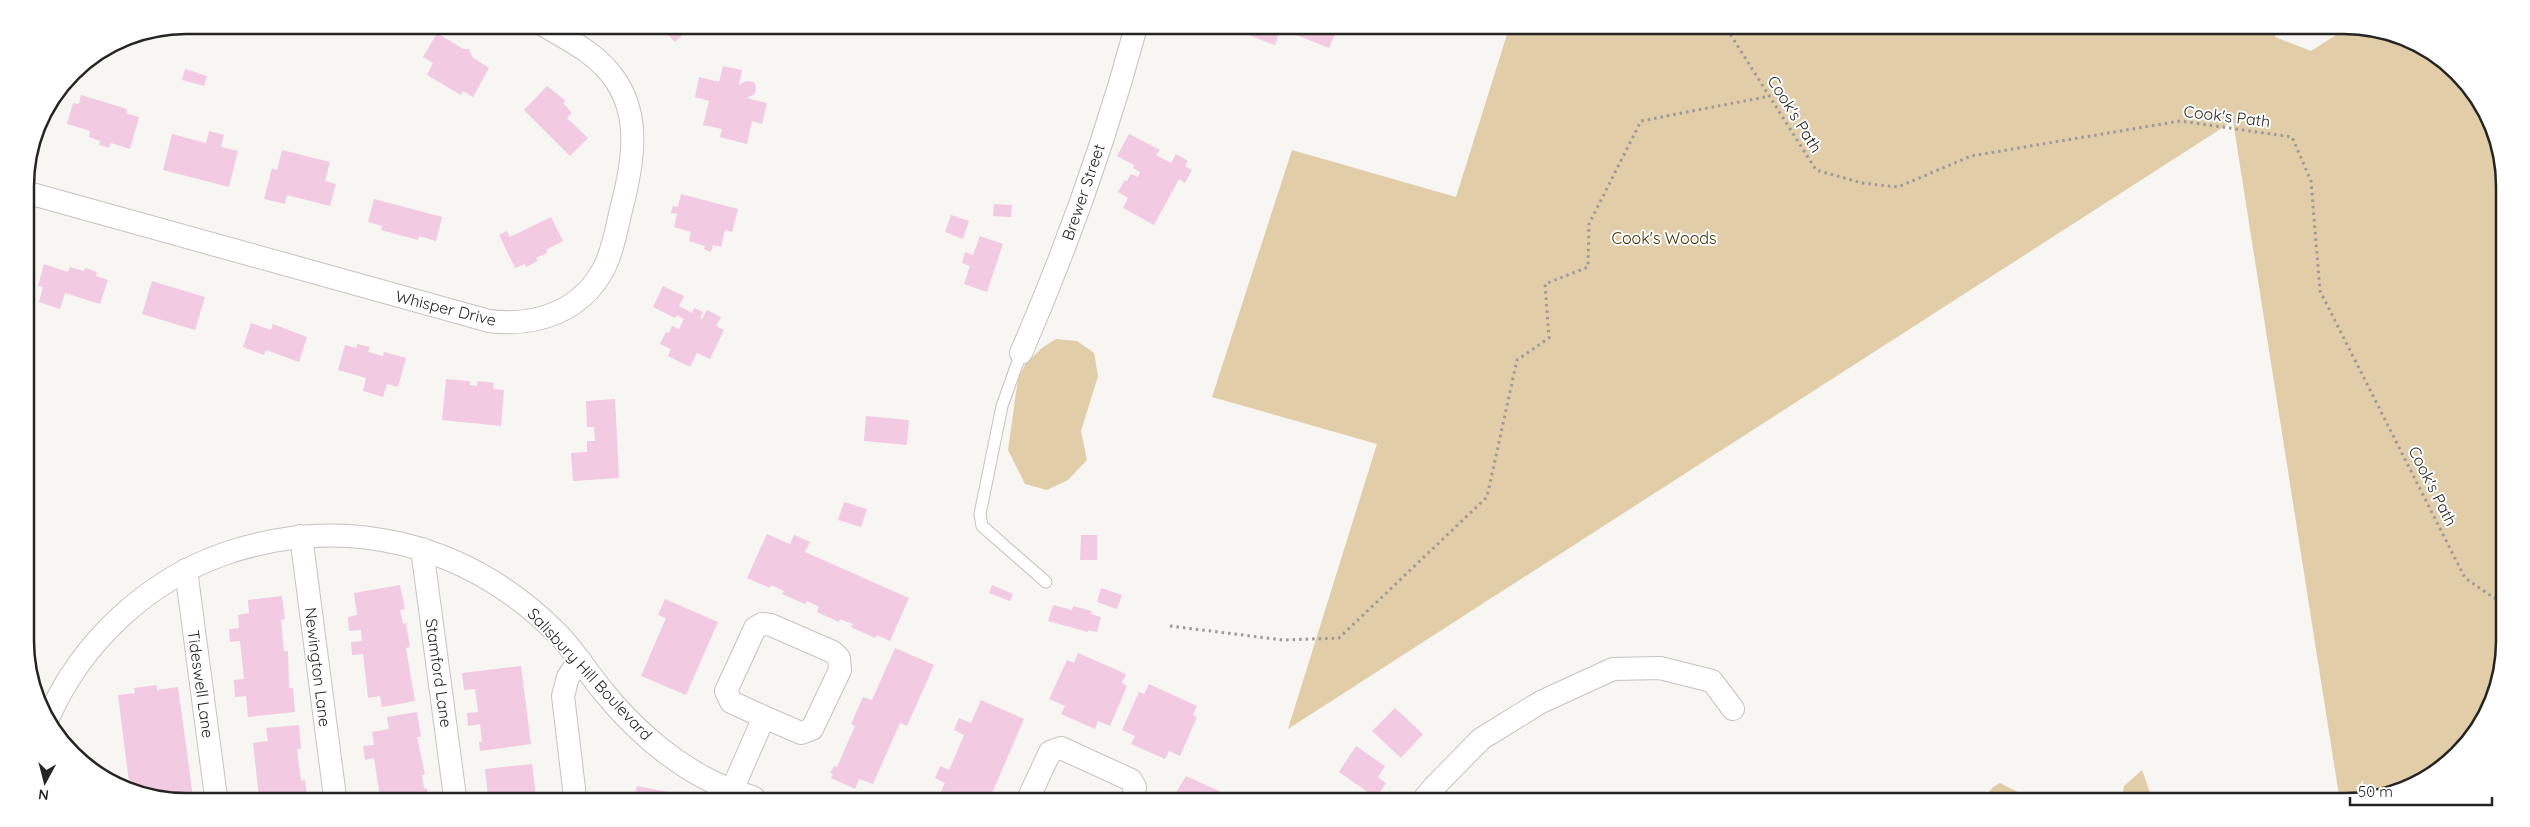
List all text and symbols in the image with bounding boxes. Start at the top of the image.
street label: Cook's Path [1763,72,1827,156]
street label: Cook's Path [2183,101,2271,131]
street label: Brewer Street [1057,141,1109,243]
park label: Cook's Woods [1611,228,1717,248]
street label: Whisper Drive [393,286,499,330]
street label: Cook's Path [2404,443,2462,529]
street label: Salisbury Hill Boulevard [523,604,657,744]
street label: Newington Lane [301,606,335,728]
street label: Stamford Lane [421,617,457,729]
street label: Tideswell Lane [184,629,218,739]
north arrow [20,757,70,807]
scale bar [2350,774,2492,806]
text: 50 m [2358,782,2393,801]
text: N [37,785,50,804]

